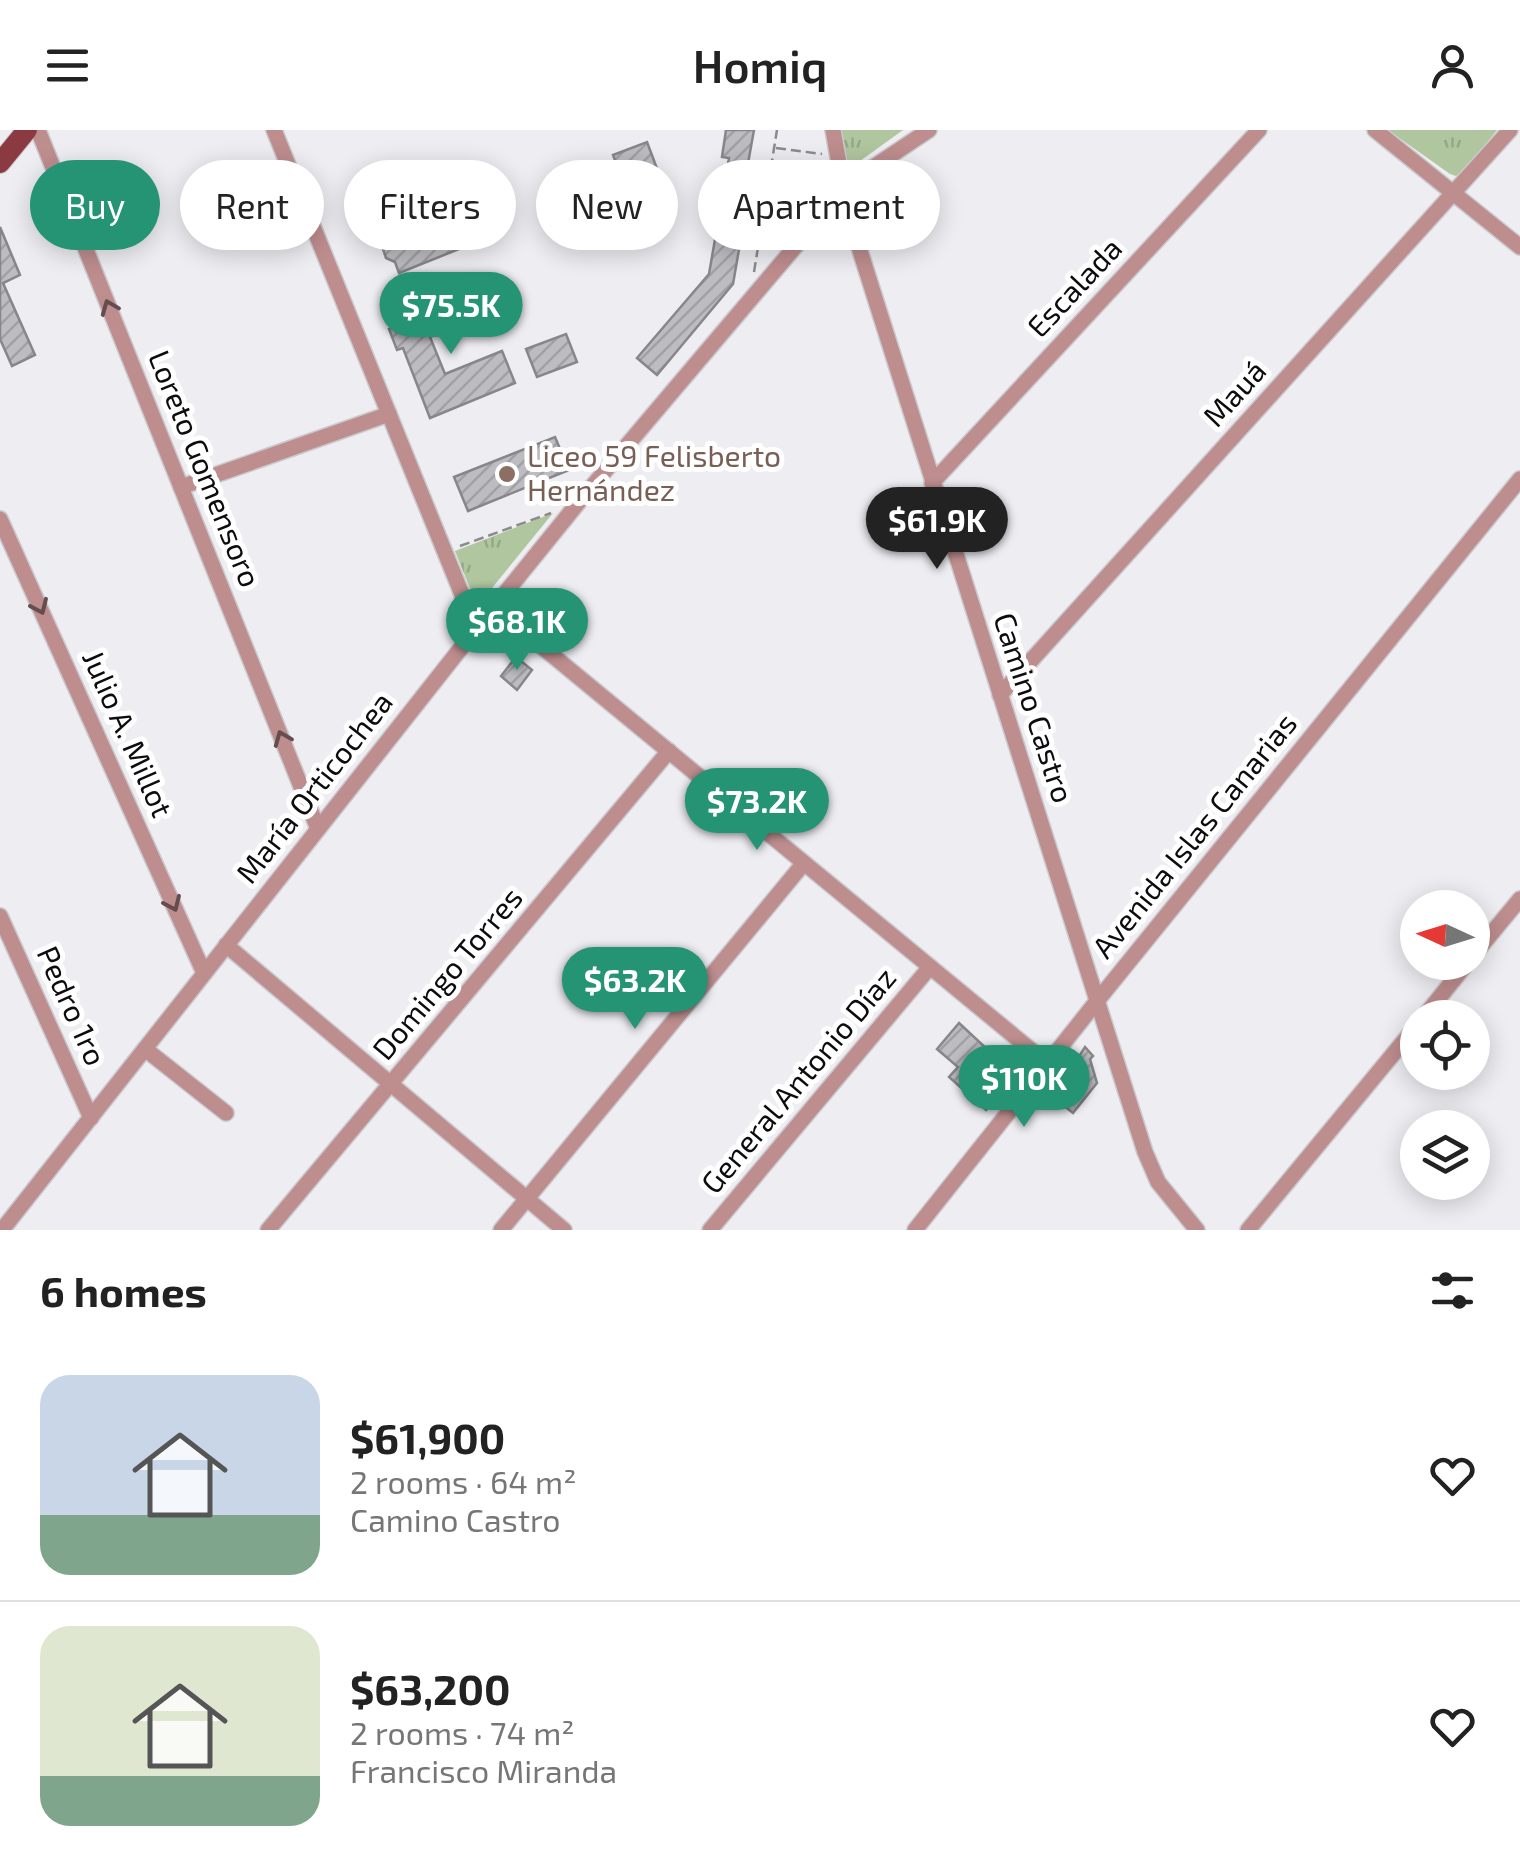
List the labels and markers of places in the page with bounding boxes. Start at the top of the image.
pin: $75.5K [370,272,532,357]
place label: Liceo 59 Felisberto Hernández [527,437,781,507]
marker: Liceo 59 Felisberto Hernández [496,463,518,485]
pin: $61.9K [856,487,1018,572]
pin: $68.1K [436,588,598,673]
pin: $73.2K [676,768,838,853]
pin: $63.2K [554,947,716,1032]
pin: $110K [954,1045,1094,1130]

